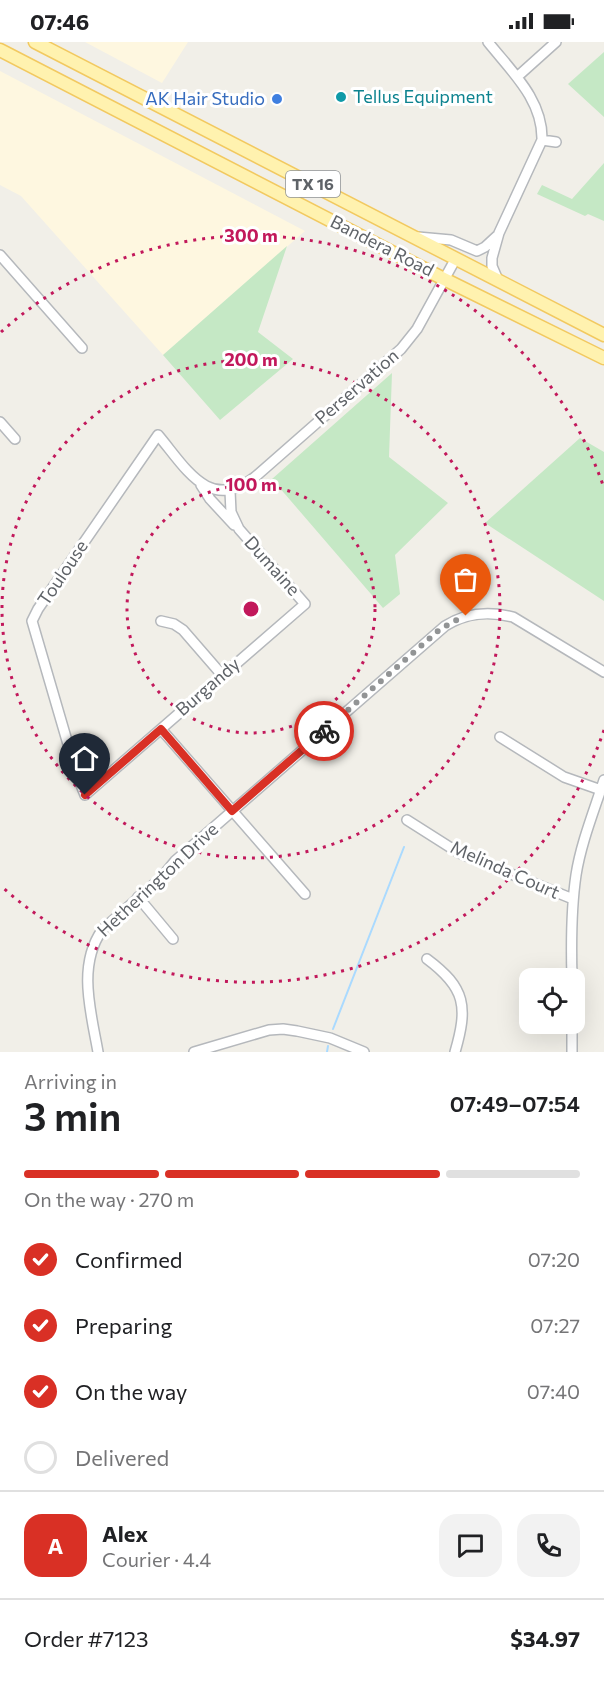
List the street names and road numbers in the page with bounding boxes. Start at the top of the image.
road number: TX 16 [286,171,340,197]
street label: Bandera Road [327,210,438,281]
street label: Perservation [310,344,403,429]
street label: Dumaine [240,531,305,600]
street label: Toulouse [32,536,92,609]
street label: Burgandy [171,652,244,720]
street label: Hetherington Drive [92,818,222,941]
street label: Melinda Court [447,835,563,903]

